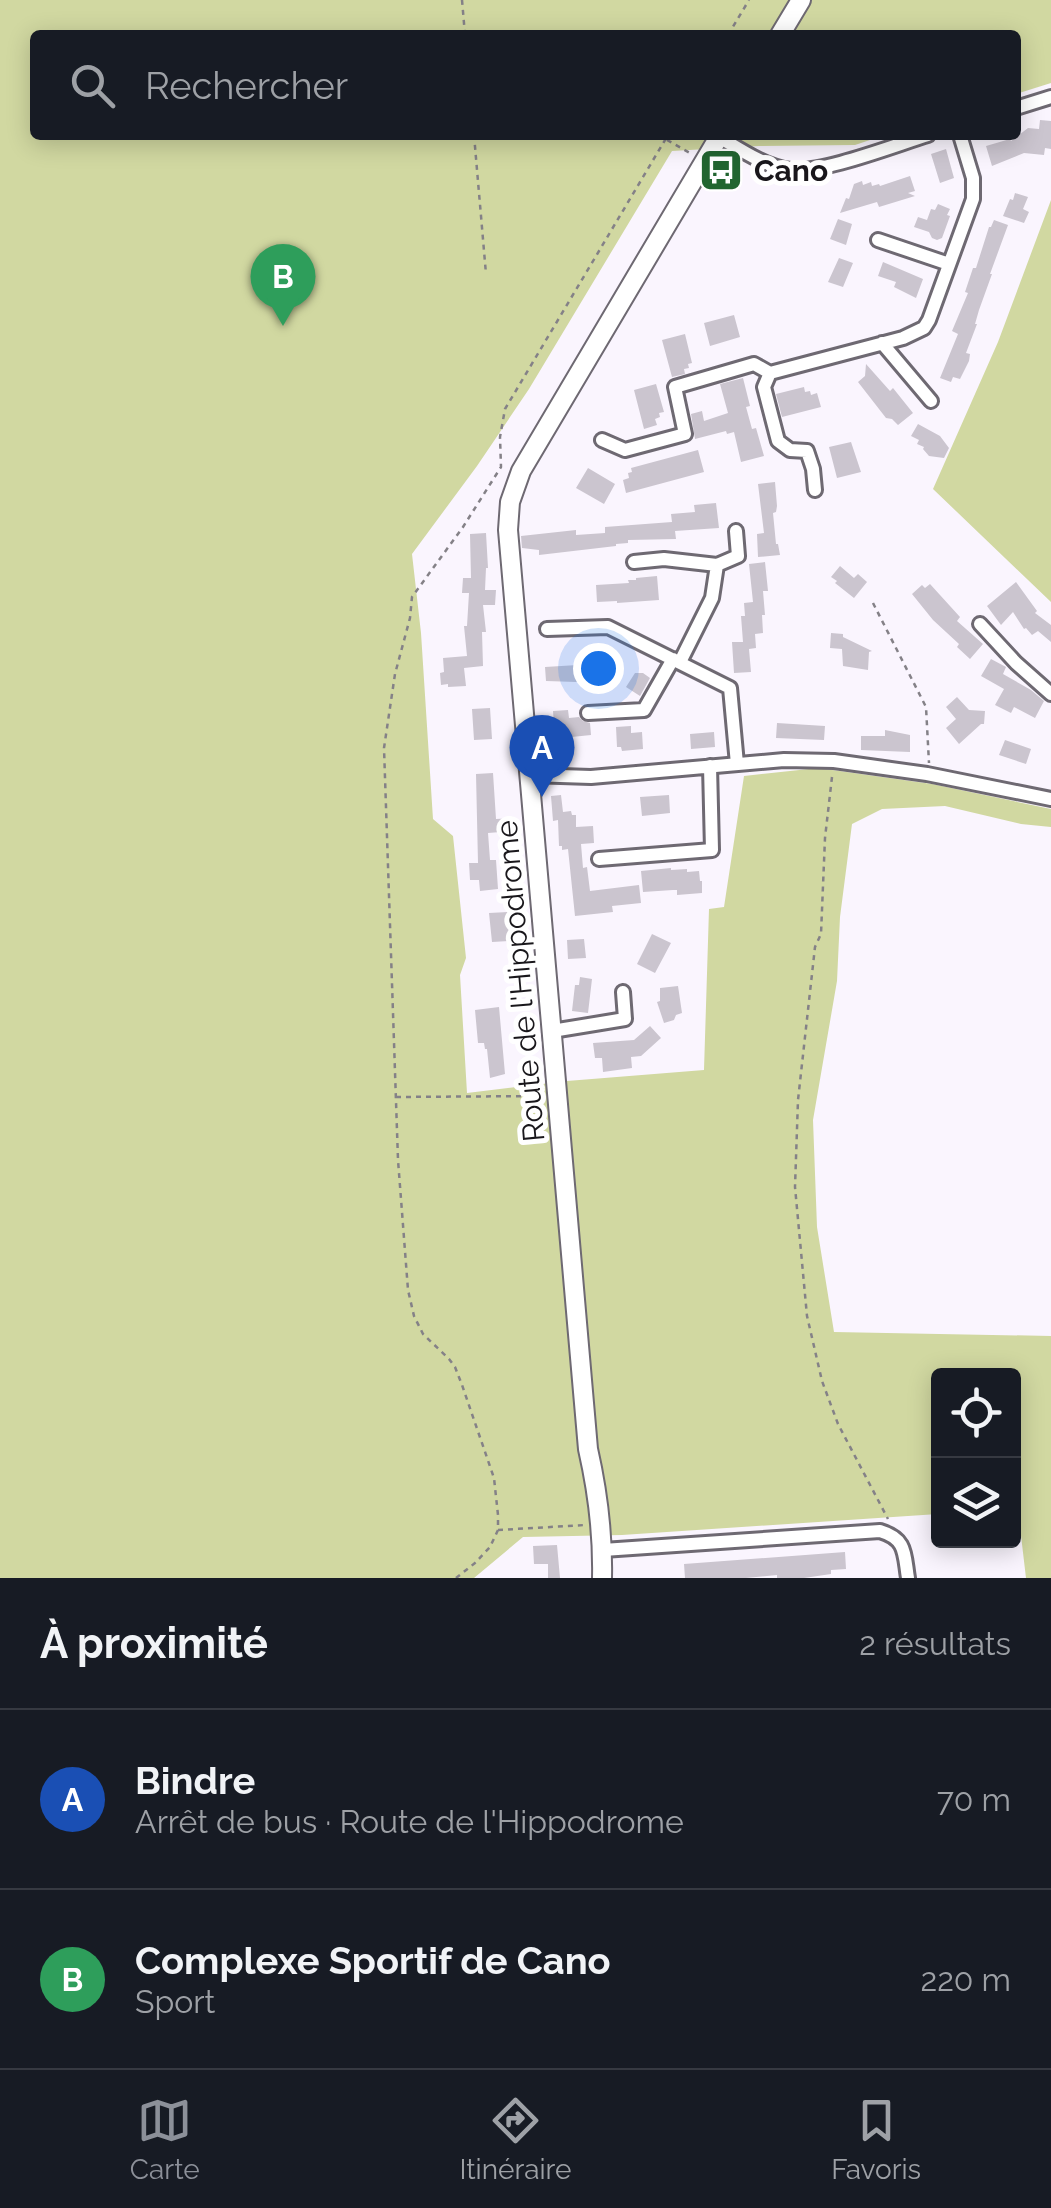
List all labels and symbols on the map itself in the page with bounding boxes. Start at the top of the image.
bus stop icon: Cano [698,147,744,193]
place label: Cano [754,153,828,188]
pin: B [250,244,316,326]
your location [573,643,624,694]
pin: A [510,714,574,797]
street label: Route de l'Hippodrome [489,819,551,1143]

